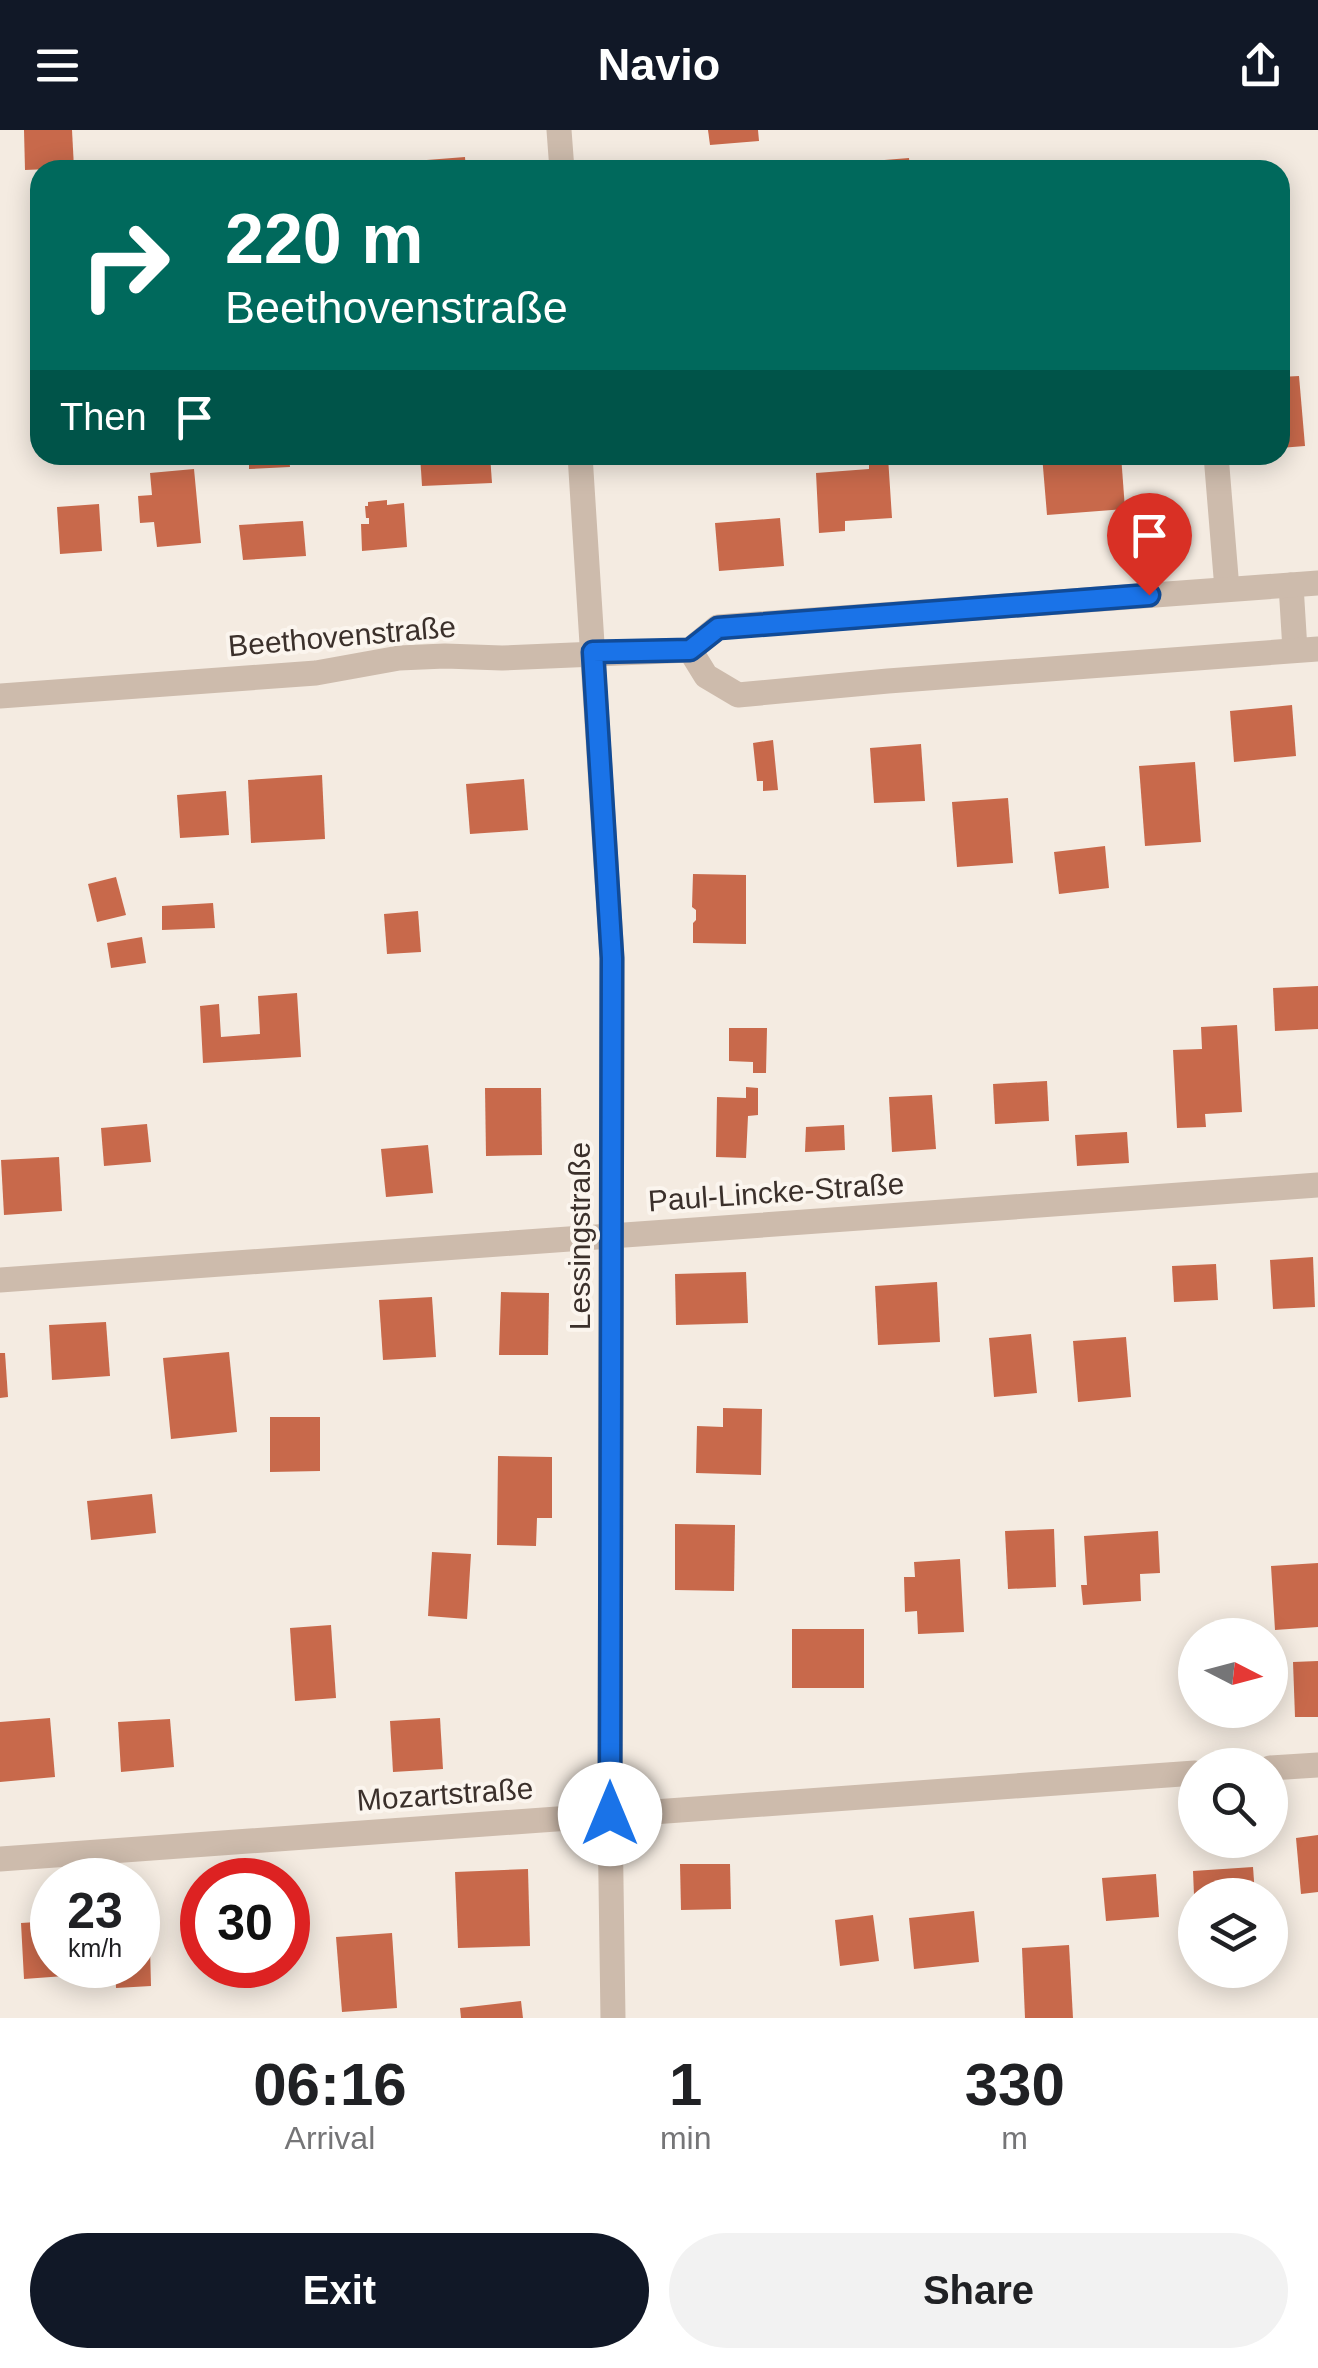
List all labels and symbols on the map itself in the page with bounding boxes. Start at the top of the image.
pin [1107,493,1192,596]
street label: Beethovenstraße [227,610,457,662]
street label: Lessingstraße [563,1142,596,1330]
street label: Paul-Lincke-Straße [647,1167,905,1217]
north arrow [1178,1618,1288,1728]
position arrow [558,1762,662,1866]
street label: Mozartstraße [356,1771,534,1817]
speed limit sign: 30 [180,1858,310,1988]

